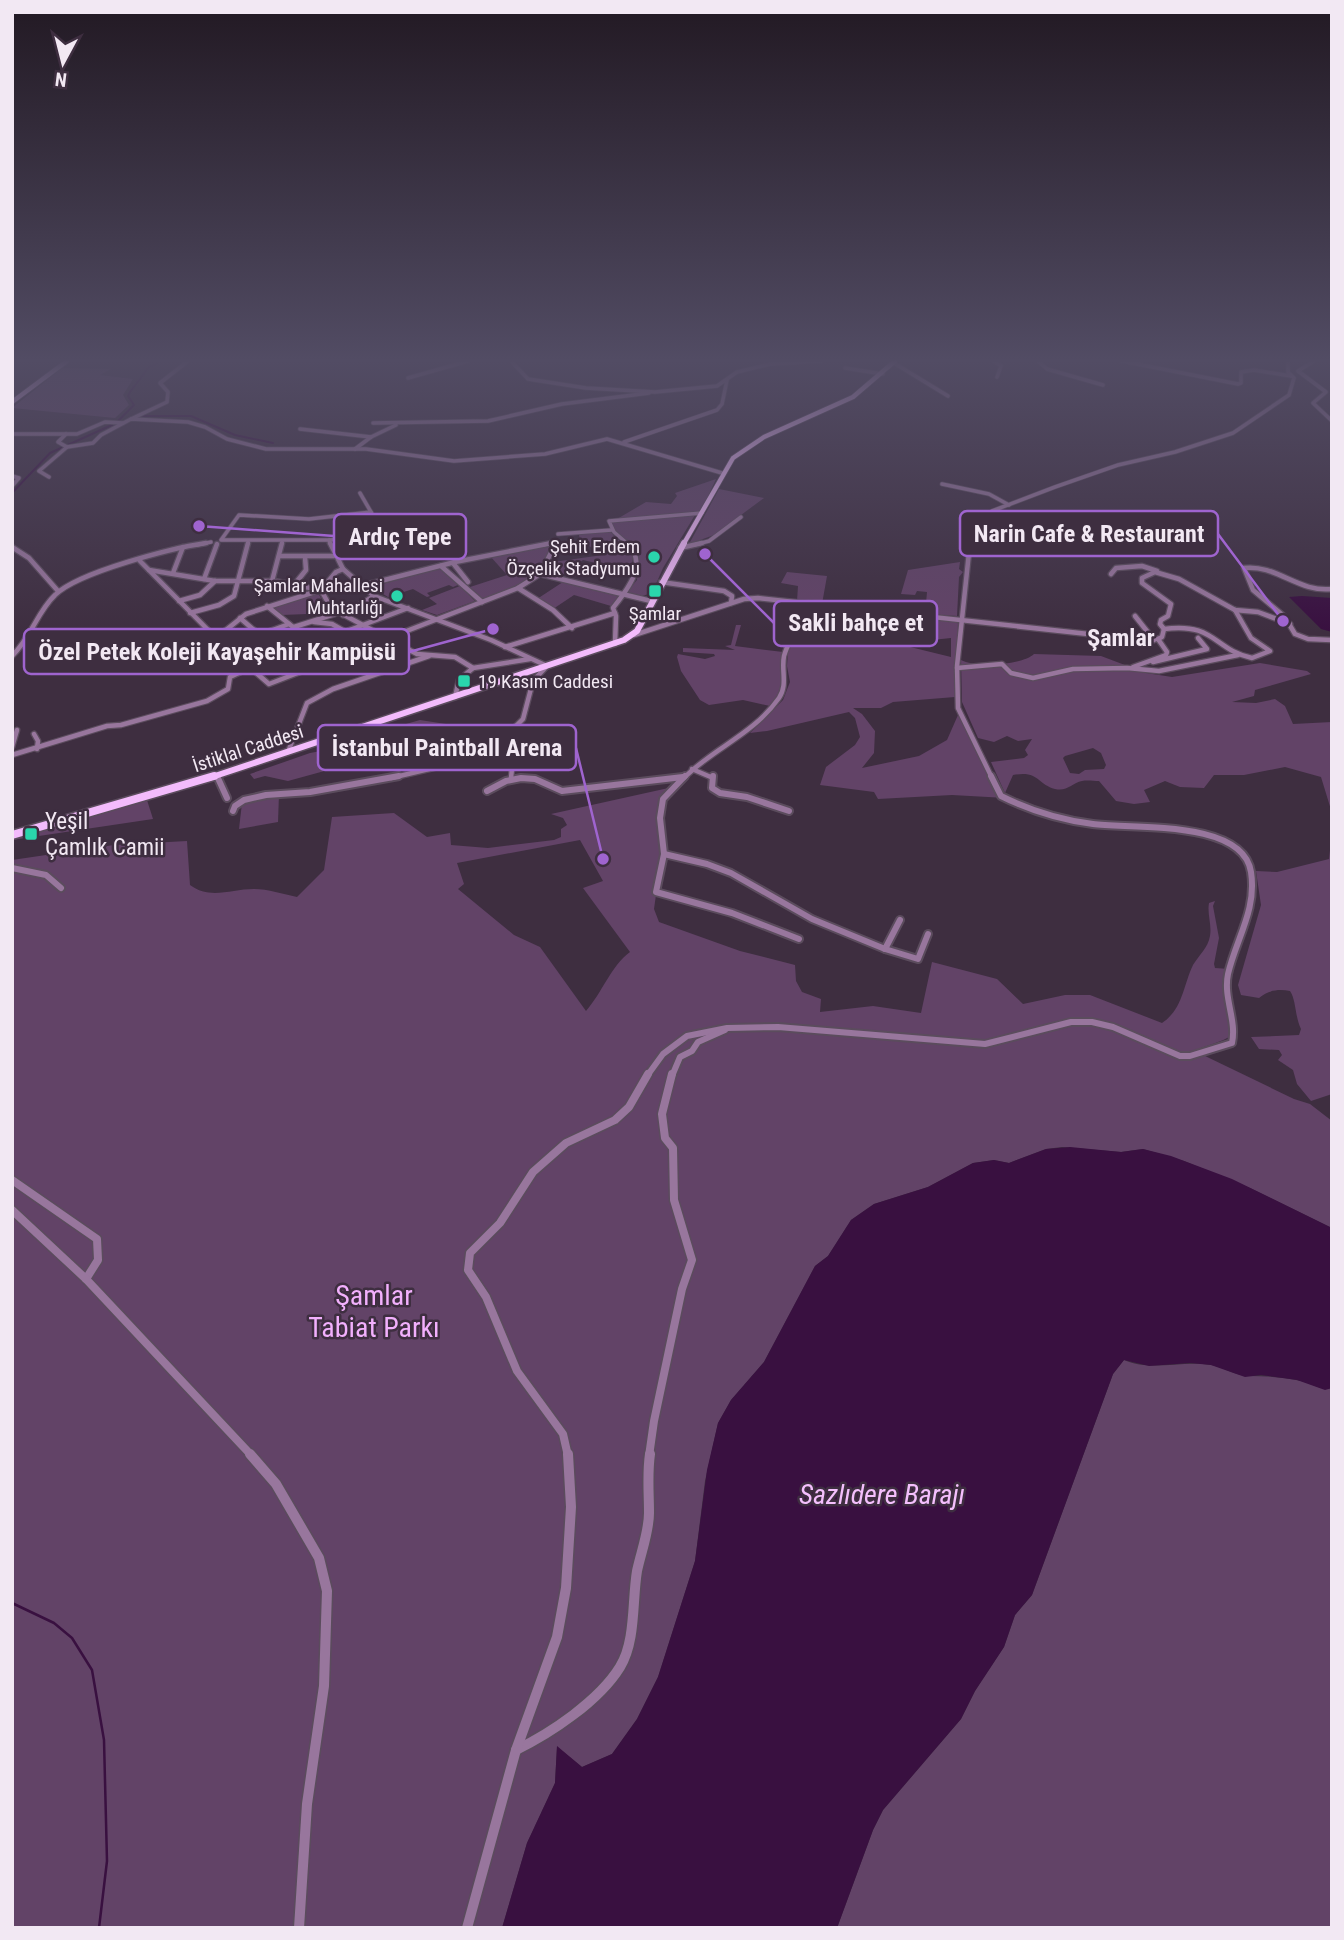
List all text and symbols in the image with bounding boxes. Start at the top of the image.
north arrow [28,28,98,98]
text: N [54,67,68,92]
callout: Narin Cafe & Restaurant [960,511,1218,556]
callout: Ardıç Tepe [334,514,466,559]
text: Narin Cafe & Restaurant [974,520,1204,548]
text: Ardıç Tepe [349,523,451,551]
place label: Şehit Erdem Özçelik Stadyumu [506,535,640,580]
marker: Şehit Erdem Özçelik Stadyumu [646,549,662,565]
place label: Şamlar Mahallesi Muhtarlığı [254,574,383,619]
marker: Şamlar [647,583,663,599]
marker: Şamlar Mahallesi Muhtarlığı [389,588,405,604]
callout: Sakli bahçe et [774,601,937,646]
place label: Şamlar [629,602,681,625]
text: Sakli bahçe et [788,609,924,637]
district label: Şamlar [1087,624,1155,652]
callout: Özel Petek Koleji Kayaşehir Kampüsü [24,629,409,674]
text: Özel Petek Koleji Kayaşehir Kampüsü [38,638,396,666]
place label: 19 Kasım Caddesi [478,670,613,693]
marker: 19 Kasım Caddesi [456,673,472,689]
street label: İstiklal Caddesi [190,720,306,777]
callout: İstanbul Paintball Arena [318,725,576,770]
text: İstanbul Paintball Arena [332,734,562,762]
place label: Yeşil Çamlık Camii [45,808,165,861]
marker: Yeşil Çamlık Camii [23,826,39,842]
park label: Şamlar Tabiat Parkı [308,1279,440,1344]
water label: Sazlıdere Barajı [799,1478,965,1511]

